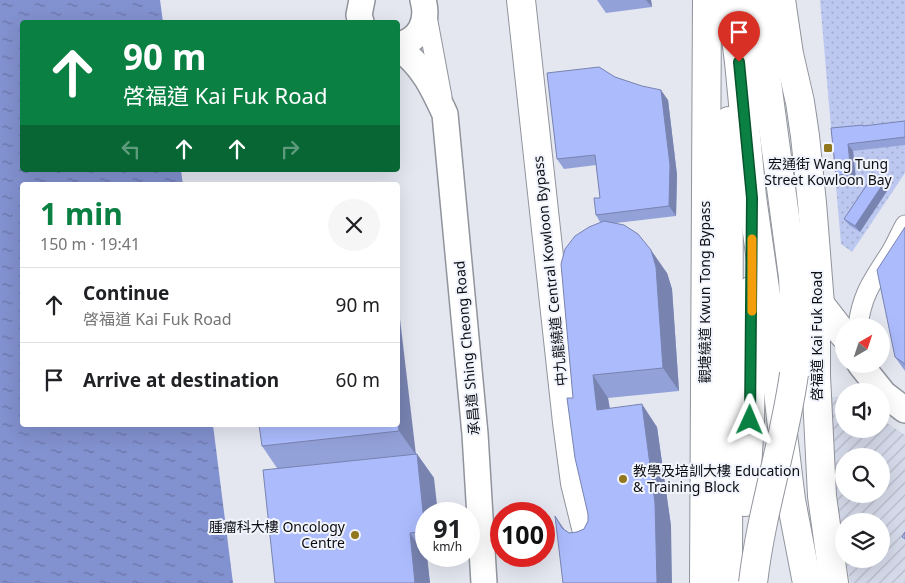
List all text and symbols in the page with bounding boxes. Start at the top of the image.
pin [718,11,760,62]
icon: arrive [725,18,753,46]
text: 90 m [123,33,206,80]
icon: ahead [40,40,105,105]
text: 啓福道 Kai Fuk Road [123,80,327,110]
icon: left [117,135,145,163]
icon: ahead [170,135,198,163]
icon: ahead [223,135,251,163]
icon: right [276,135,304,163]
marker: 宏通街 Wang Tung Street Kowloon Bay [822,142,834,154]
place label: 宏通街 Wang Tung Street Kowloon Bay [764,154,893,189]
street label: 中九龍繞道 Central Kowloon Bypass [528,155,571,387]
text: 1 min [40,193,123,234]
button: close [328,199,380,251]
street label: 觀塘繞道 Kwun Tong Bypass [695,200,714,383]
text: 150 m · 19:41 [40,233,140,255]
street label: 承昌道 Shing Cheong Road [449,260,484,436]
street label: 啓福道 Kai Fuk Road [807,271,826,401]
text: Continue [83,280,169,306]
icon: ahead [40,291,68,319]
text: 90 m [336,292,380,318]
text: 啓福道 Kai Fuk Road [83,308,232,330]
north arrow [835,318,890,372]
map controls [835,318,890,568]
icon: arrive [40,366,68,394]
text: Arrive at destination [83,367,279,393]
text: 60 m [336,367,380,393]
button: sound [835,383,890,438]
position arrow [723,393,775,445]
button: search [835,448,890,503]
place label: 教學及培訓大樓 Education & Training Block [633,461,800,496]
marker: 教學及培訓大樓 Education & Training Block [617,473,629,485]
speed limit sign: 100 [490,502,555,567]
text: 91 [433,511,462,545]
button: layers [835,513,890,568]
place label: 腫瘤科大樓 Oncology Centre [209,517,346,552]
marker: 腫瘤科大樓 Oncology Centre [349,529,361,541]
text: km/h [433,538,462,555]

